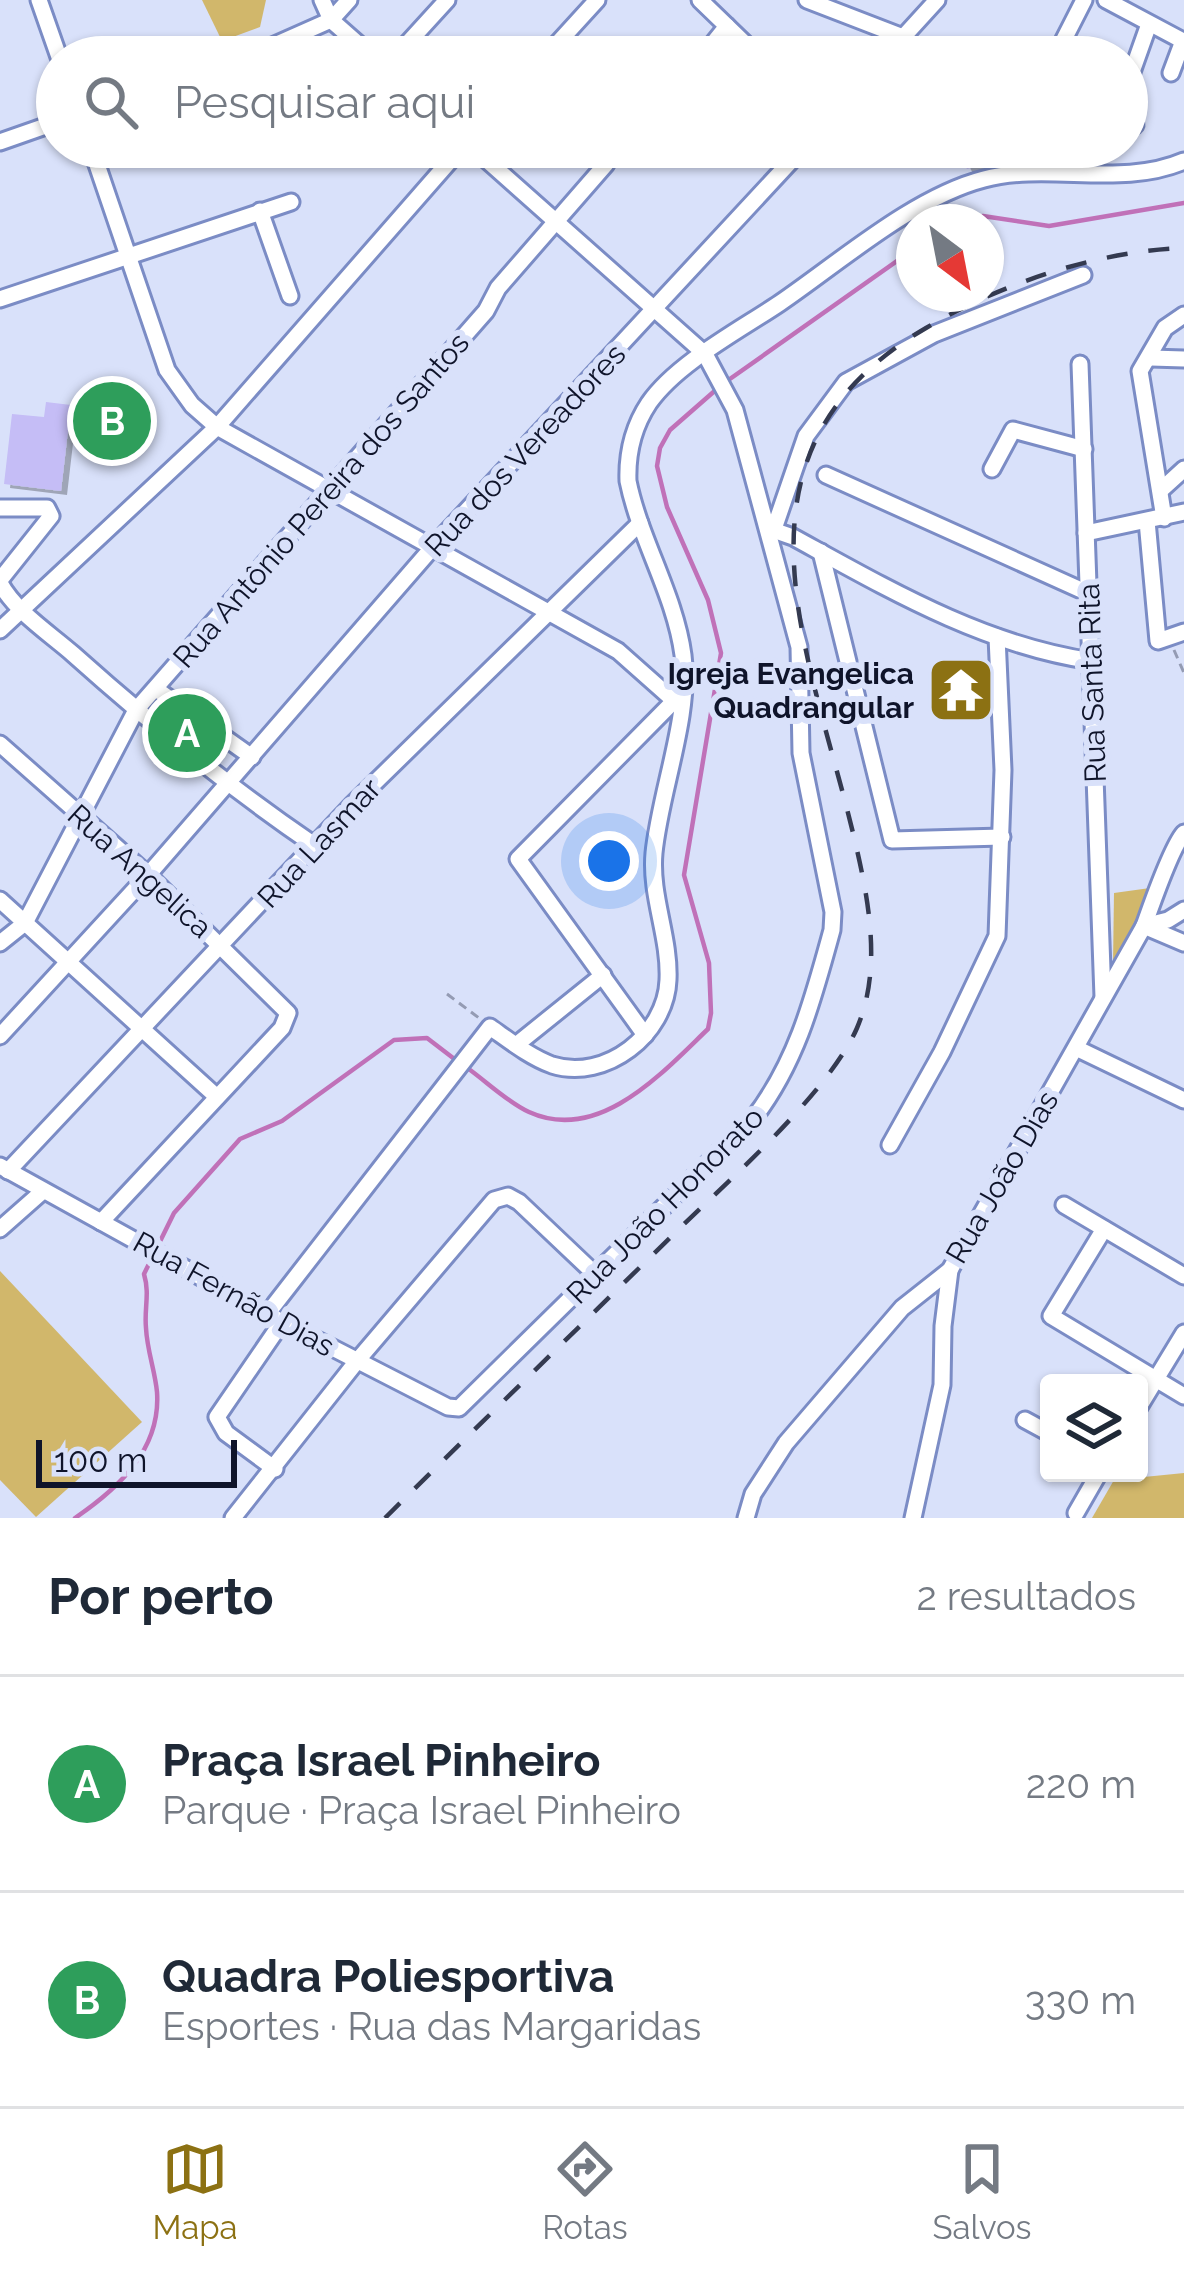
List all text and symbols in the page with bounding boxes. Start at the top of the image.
search box [36,36,1148,168]
icon: search [78,69,144,135]
text: Pesquisar aqui [174,76,475,129]
north arrow [896,204,1004,312]
street label: Rua Antônio Pereira dos Santos [166,325,476,675]
street label: Rua dos Vereadores [418,337,632,563]
pin: B [73,376,151,466]
street label: Rua Santa Rita [1071,583,1113,783]
temple icon: Igreja Evangelica Quadrangular [926,655,996,725]
place label: Igreja Evangelica Quadrangular [668,656,914,725]
pin: A [148,688,226,778]
street label: Rua Lasmar [250,771,388,915]
street label: Rua Angelica [61,797,219,945]
your location [579,831,639,891]
street label: Rua João Dias [939,1085,1065,1269]
street label: Rua João Honorato [559,1099,771,1311]
street label: Rua Fernão Dias [127,1224,341,1364]
map controls [1040,1374,1148,1482]
button: layers [1040,1374,1148,1482]
scale bar [36,1434,237,1487]
text: 100 m [54,1441,147,1480]
text: Por perto [48,1566,274,1626]
text: 2 resultados [917,1573,1136,1619]
text: Praça Israel Pinheiro [162,1734,601,1787]
text: A [74,1761,100,1807]
text: 220 m [1026,1761,1136,1807]
text: Parque · Praça Israel Pinheiro [162,1787,681,1833]
text: Quadra Poliesportiva [162,1950,614,2003]
text: B [74,1977,100,2023]
text: 330 m [1025,1977,1136,2023]
text: Esportes · Rua das Margaridas [162,2003,701,2049]
tab: Mapa [152,2136,238,2247]
tab: Rotas [542,2136,628,2247]
tab: Salvos [933,2136,1032,2247]

